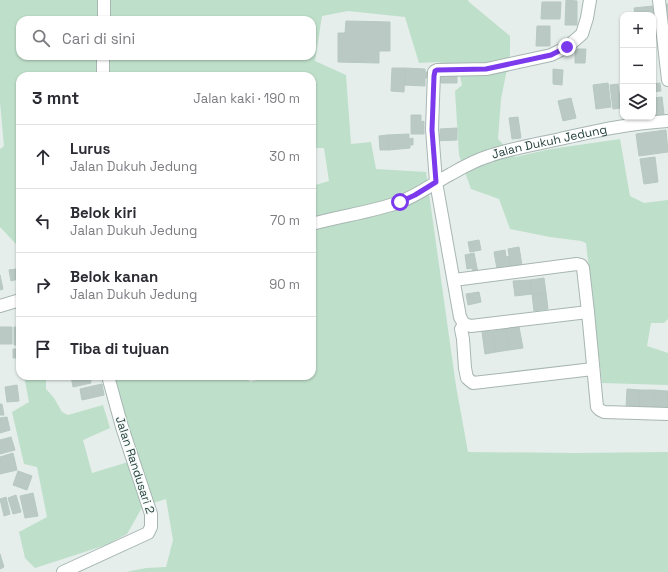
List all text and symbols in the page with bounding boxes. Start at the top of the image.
map controls [620,12,656,120]
button: + [620,12,656,48]
search box [16,16,316,60]
icon: search [30,27,52,49]
text: Cari di sini [62,29,135,48]
route end [558,38,576,56]
button: − [620,48,656,84]
button: layers [620,84,656,120]
text: 3 mnt [32,87,79,109]
text: Jalan kaki · 190 m [193,90,300,107]
street label: Jalan Dukuh Jedung [489,121,608,163]
text: Lurus [70,139,110,158]
icon: ahead [32,146,54,168]
text: 30 m [269,148,300,165]
text: Jalan Dukuh Jedung [70,158,197,175]
route start [391,193,409,211]
text: Belok kiri [70,203,136,222]
icon: left [32,210,54,232]
text: 70 m [270,212,300,229]
text: Jalan Dukuh Jedung [70,222,197,239]
text: Belok kanan [70,267,158,286]
icon: right [32,274,54,296]
text: 90 m [269,276,300,293]
text: Jalan Dukuh Jedung [70,286,197,303]
icon: arrive [32,338,54,360]
text: Tiba di tujuan [70,339,169,358]
street label: Jalan Randusari 2 [112,414,158,516]

